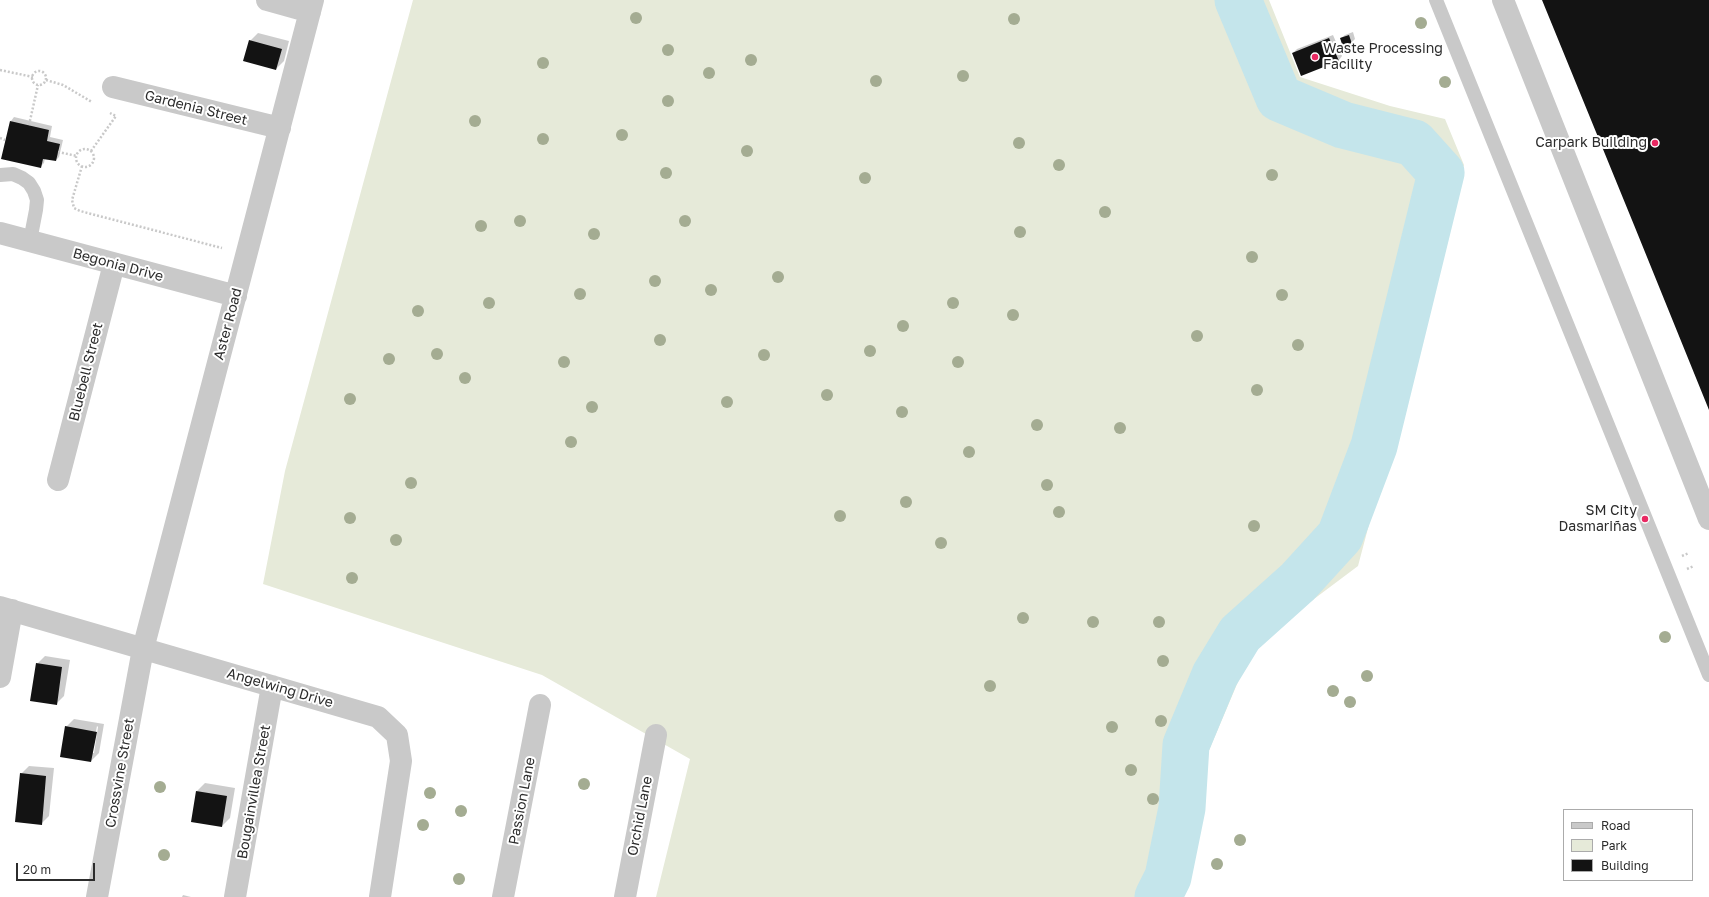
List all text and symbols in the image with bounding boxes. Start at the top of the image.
place label: Waste Processing Facility [1323,41,1443,74]
marker: Waste Processing Facility [1310,52,1320,62]
street label: Gardenia Street [143,87,249,129]
place label: Carpark Building [1535,135,1647,151]
marker: Carpark Building [1650,138,1660,148]
street label: Begonia Drive [71,245,165,285]
street label: Aster Road [210,286,246,362]
street label: Bluebell Street [66,321,106,423]
place label: SM City Dasmariñas [1558,503,1637,536]
marker: SM City Dasmariñas [1640,514,1650,524]
street label: Angelwing Drive [225,665,335,711]
street label: Crossvine Street [102,717,138,829]
street label: Bougainvillea Street [234,723,274,861]
street label: Passion Lane [505,756,539,846]
street label: Orchid Lane [624,775,656,857]
legend [1563,809,1693,881]
text: Road [1601,818,1630,833]
text: Park [1601,838,1627,853]
scale bar [18,855,97,881]
text: Building [1601,858,1649,873]
text: 20 m [23,862,51,877]

